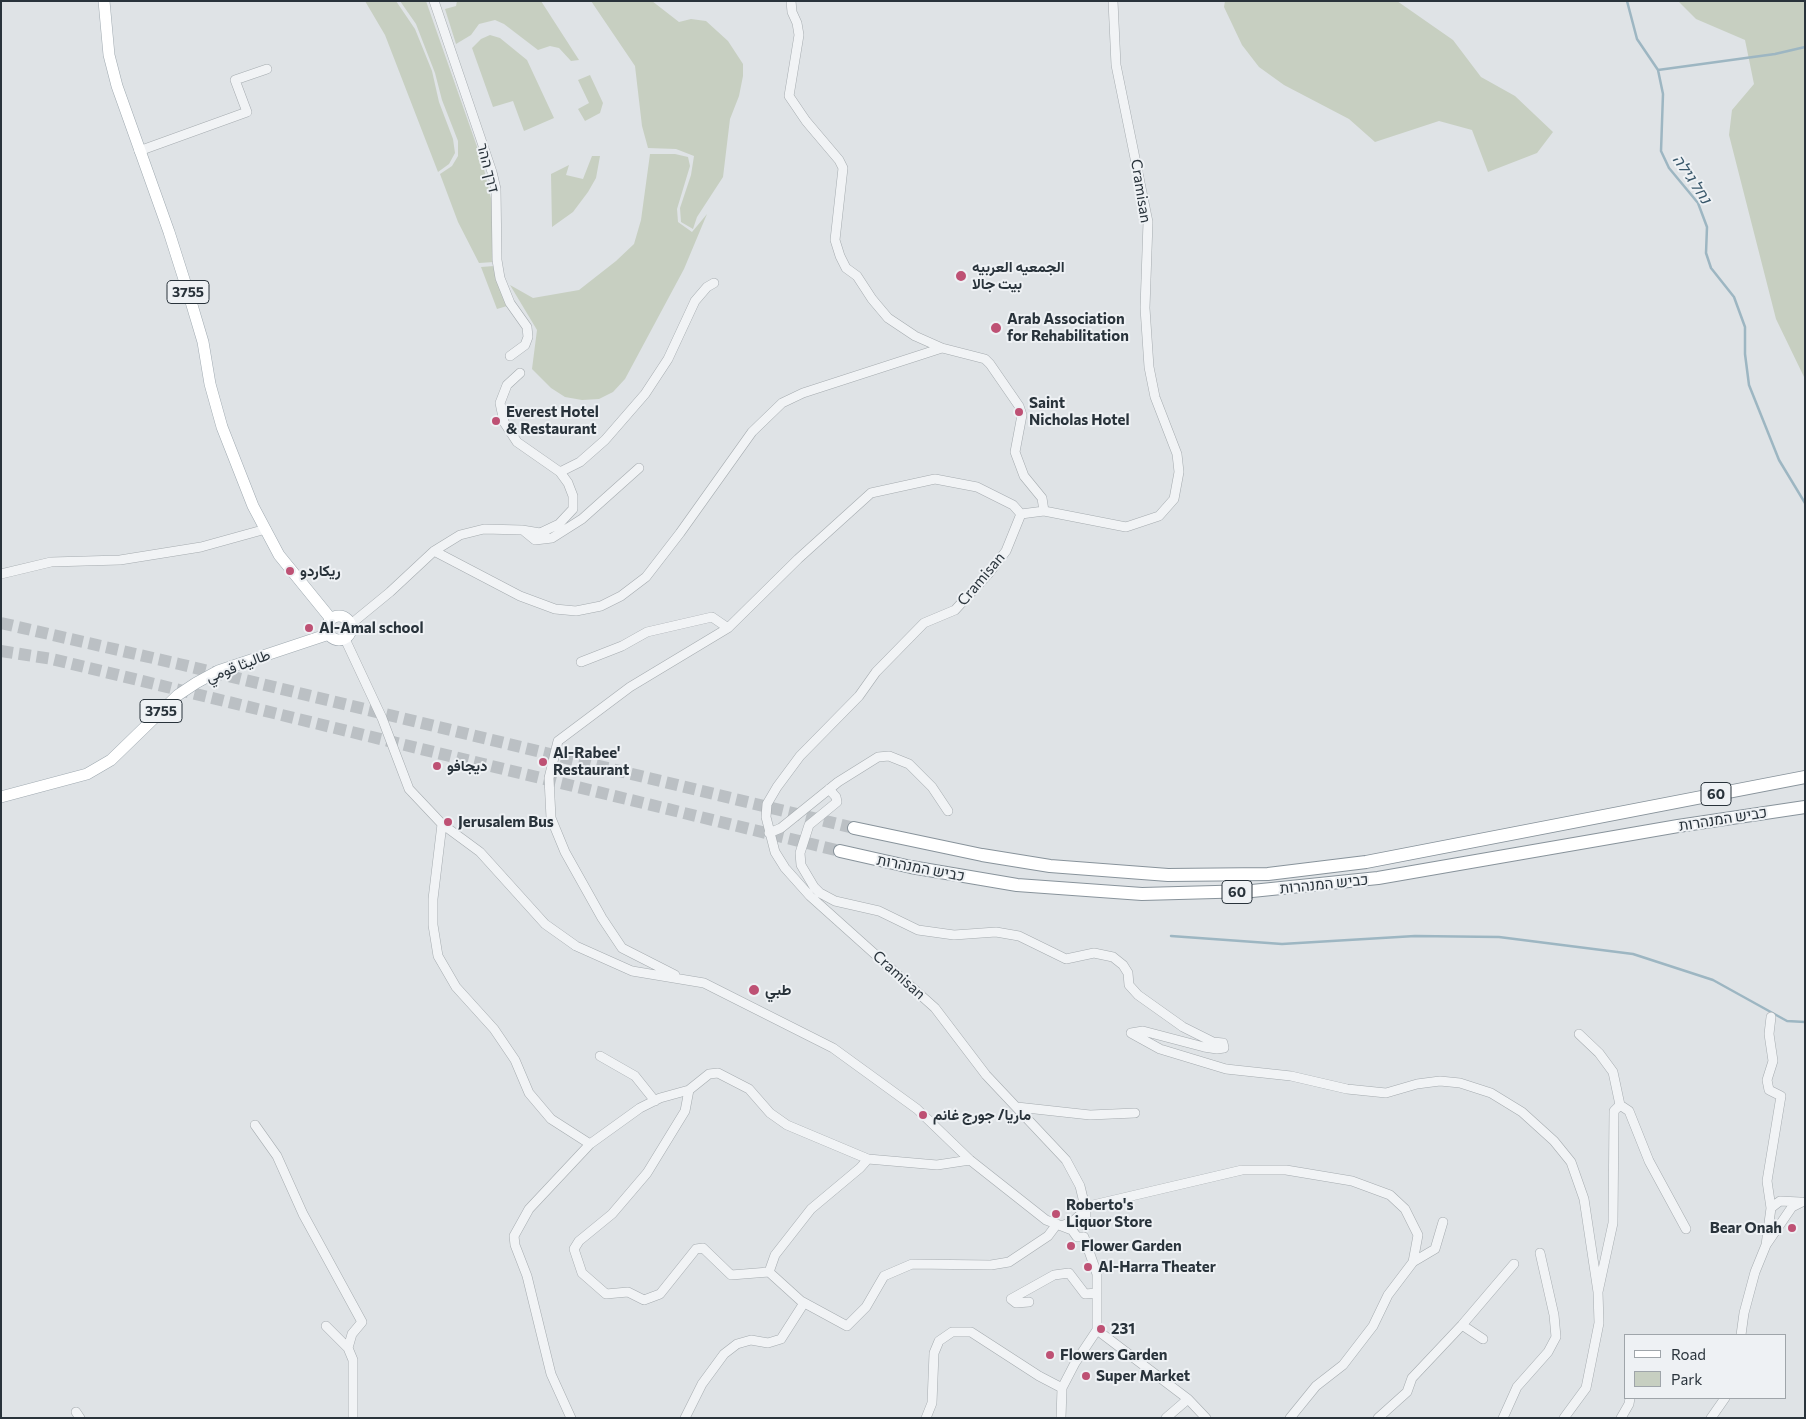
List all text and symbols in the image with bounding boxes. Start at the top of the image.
street label: דרך ההר [473,141,503,195]
water label: נחל גילה [1669,151,1715,207]
street label: Cramisan [1127,158,1155,224]
place label: الجمعيه العربيه بيت جالا [972,258,1065,293]
marker: الجمعيه العربيه بيت جالا [954,269,968,283]
road number: 3755 [167,280,209,304]
place label: Arab Association for Rehabilitation [1007,310,1129,345]
marker: Arab Association for Rehabilitation [989,321,1003,335]
place label: Saint Nicholas Hotel [1029,394,1130,429]
place label: Everest Hotel & Restaurant [506,403,599,438]
marker: Saint Nicholas Hotel [1013,406,1025,418]
marker: Everest Hotel & Restaurant [490,415,502,427]
street label: Cramisan [953,549,1009,609]
place label: ريكاردو [300,562,341,580]
marker: ريكاردو [284,565,296,577]
place label: Al-Amal school [319,619,424,637]
marker: Al-Amal school [303,622,315,634]
street label: طاليثا قومي [203,645,273,687]
road number: 3755 [140,699,182,722]
place label: Al-Rabee' Restaurant [553,744,629,779]
marker: Al-Rabee' Restaurant [537,756,549,768]
place label: ديجافو [447,757,487,775]
marker: ديجافو [431,760,443,772]
road number: 60 [1701,782,1731,806]
street label: כביש המנהרות [1678,803,1768,835]
place label: Jerusalem Bus [458,813,554,831]
marker: Jerusalem Bus [442,816,454,828]
street label: כביש המנהרות [876,851,966,885]
street label: כביש המנהרות [1279,870,1369,898]
road number: 60 [1222,880,1252,904]
street label: Cramisan [869,947,929,1003]
place label: طبي [765,981,791,999]
marker: طبي [747,983,761,997]
place label: ماريا/ جورج غانم [933,1106,1031,1124]
marker: ماريا/ جورج غانم [917,1109,929,1121]
place label: Roberto's Liquor Store [1066,1196,1152,1231]
marker: Roberto's Liquor Store [1050,1208,1062,1220]
place label: Bear Onah [1710,1219,1782,1237]
marker: Bear Onah [1786,1222,1798,1234]
place label: Flower Garden [1081,1237,1182,1255]
marker: Flower Garden [1065,1240,1077,1252]
place label: Al-Harra Theater [1098,1258,1216,1276]
marker: Al-Harra Theater [1082,1261,1094,1273]
place label: 231 [1111,1320,1135,1338]
marker: 231 [1095,1323,1107,1335]
legend [1624,1334,1786,1399]
text: Road [1671,1345,1706,1363]
place label: Flowers Garden [1060,1346,1167,1364]
marker: Flowers Garden [1044,1349,1056,1361]
place label: Super Market [1096,1367,1190,1385]
marker: Super Market [1080,1370,1092,1382]
text: Park [1671,1370,1702,1388]

